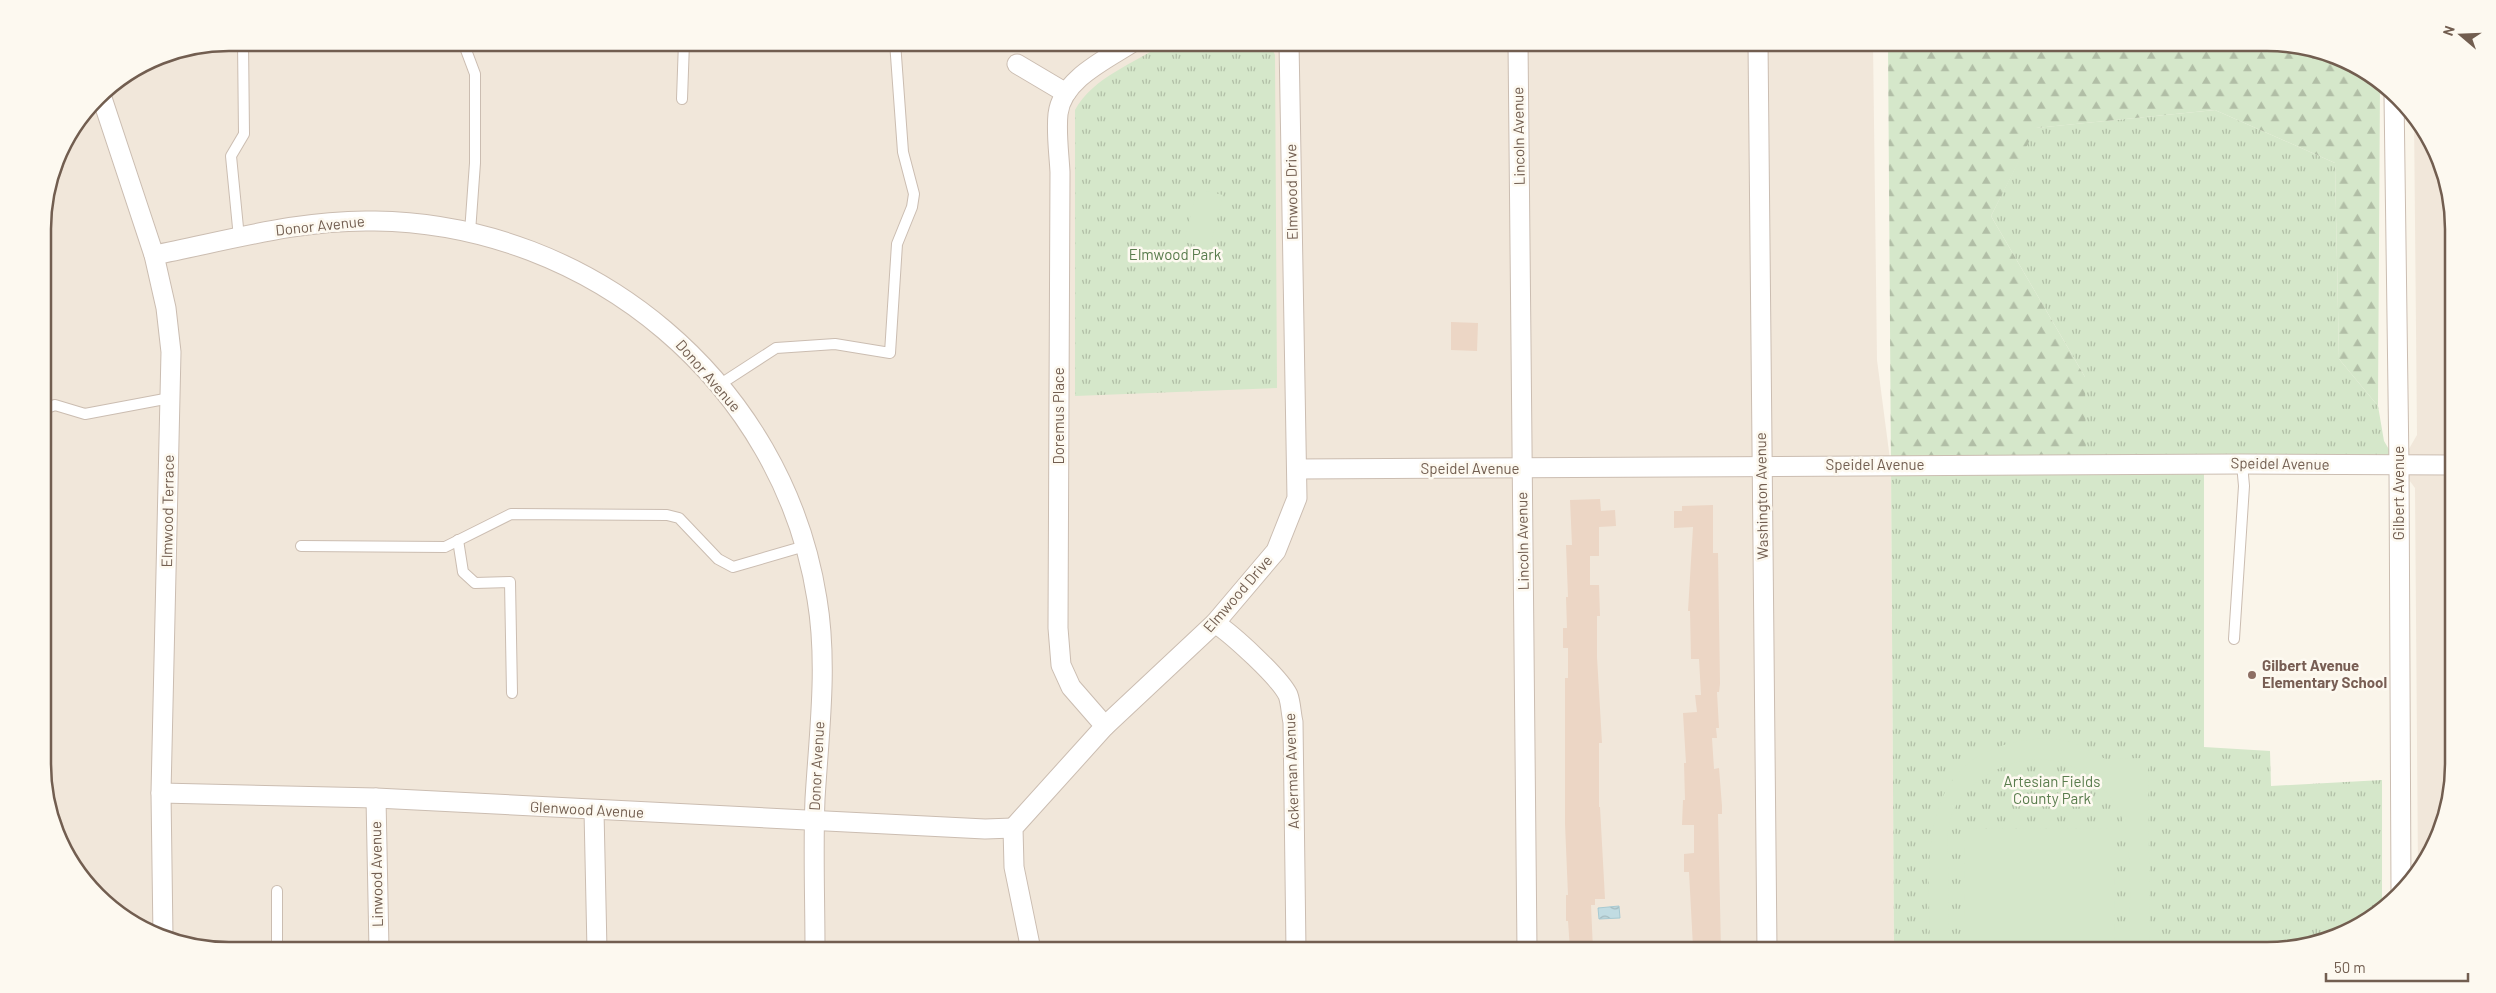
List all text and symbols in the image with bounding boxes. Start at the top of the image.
north arrow [2436,10,2486,60]
text: N [2439,23,2458,38]
street label: Lincoln Avenue [1508,87,1528,185]
street label: Elmwood Drive [1281,144,1301,240]
street label: Donor Avenue [274,211,365,239]
park label: Elmwood Park [1129,245,1222,263]
street label: Donor Avenue [673,336,745,415]
street label: Doremus Place [1049,367,1067,465]
street label: Washington Avenue [1751,432,1771,560]
street label: Gilbert Avenue [2389,446,2407,540]
street label: Speidel Avenue [2230,453,2330,473]
street label: Elmwood Terrace [157,454,177,567]
street label: Speidel Avenue [1825,455,1925,473]
street label: Speidel Avenue [1420,459,1520,477]
street label: Lincoln Avenue [1512,492,1532,590]
street label: Elmwood Drive [1199,551,1276,636]
place label: Gilbert Avenue Elementary School [2262,656,2387,691]
marker: Gilbert Avenue Elementary School [2246,669,2258,681]
street label: Ackerman Avenue [1280,713,1302,829]
street label: Donor Avenue [805,721,827,811]
park label: Artesian Fields County Park [2004,772,2100,807]
street label: Glenwood Avenue [529,797,645,821]
street label: Linwood Avenue [366,821,386,927]
scale bar [2326,950,2468,982]
text: 50 m [2334,958,2366,976]

